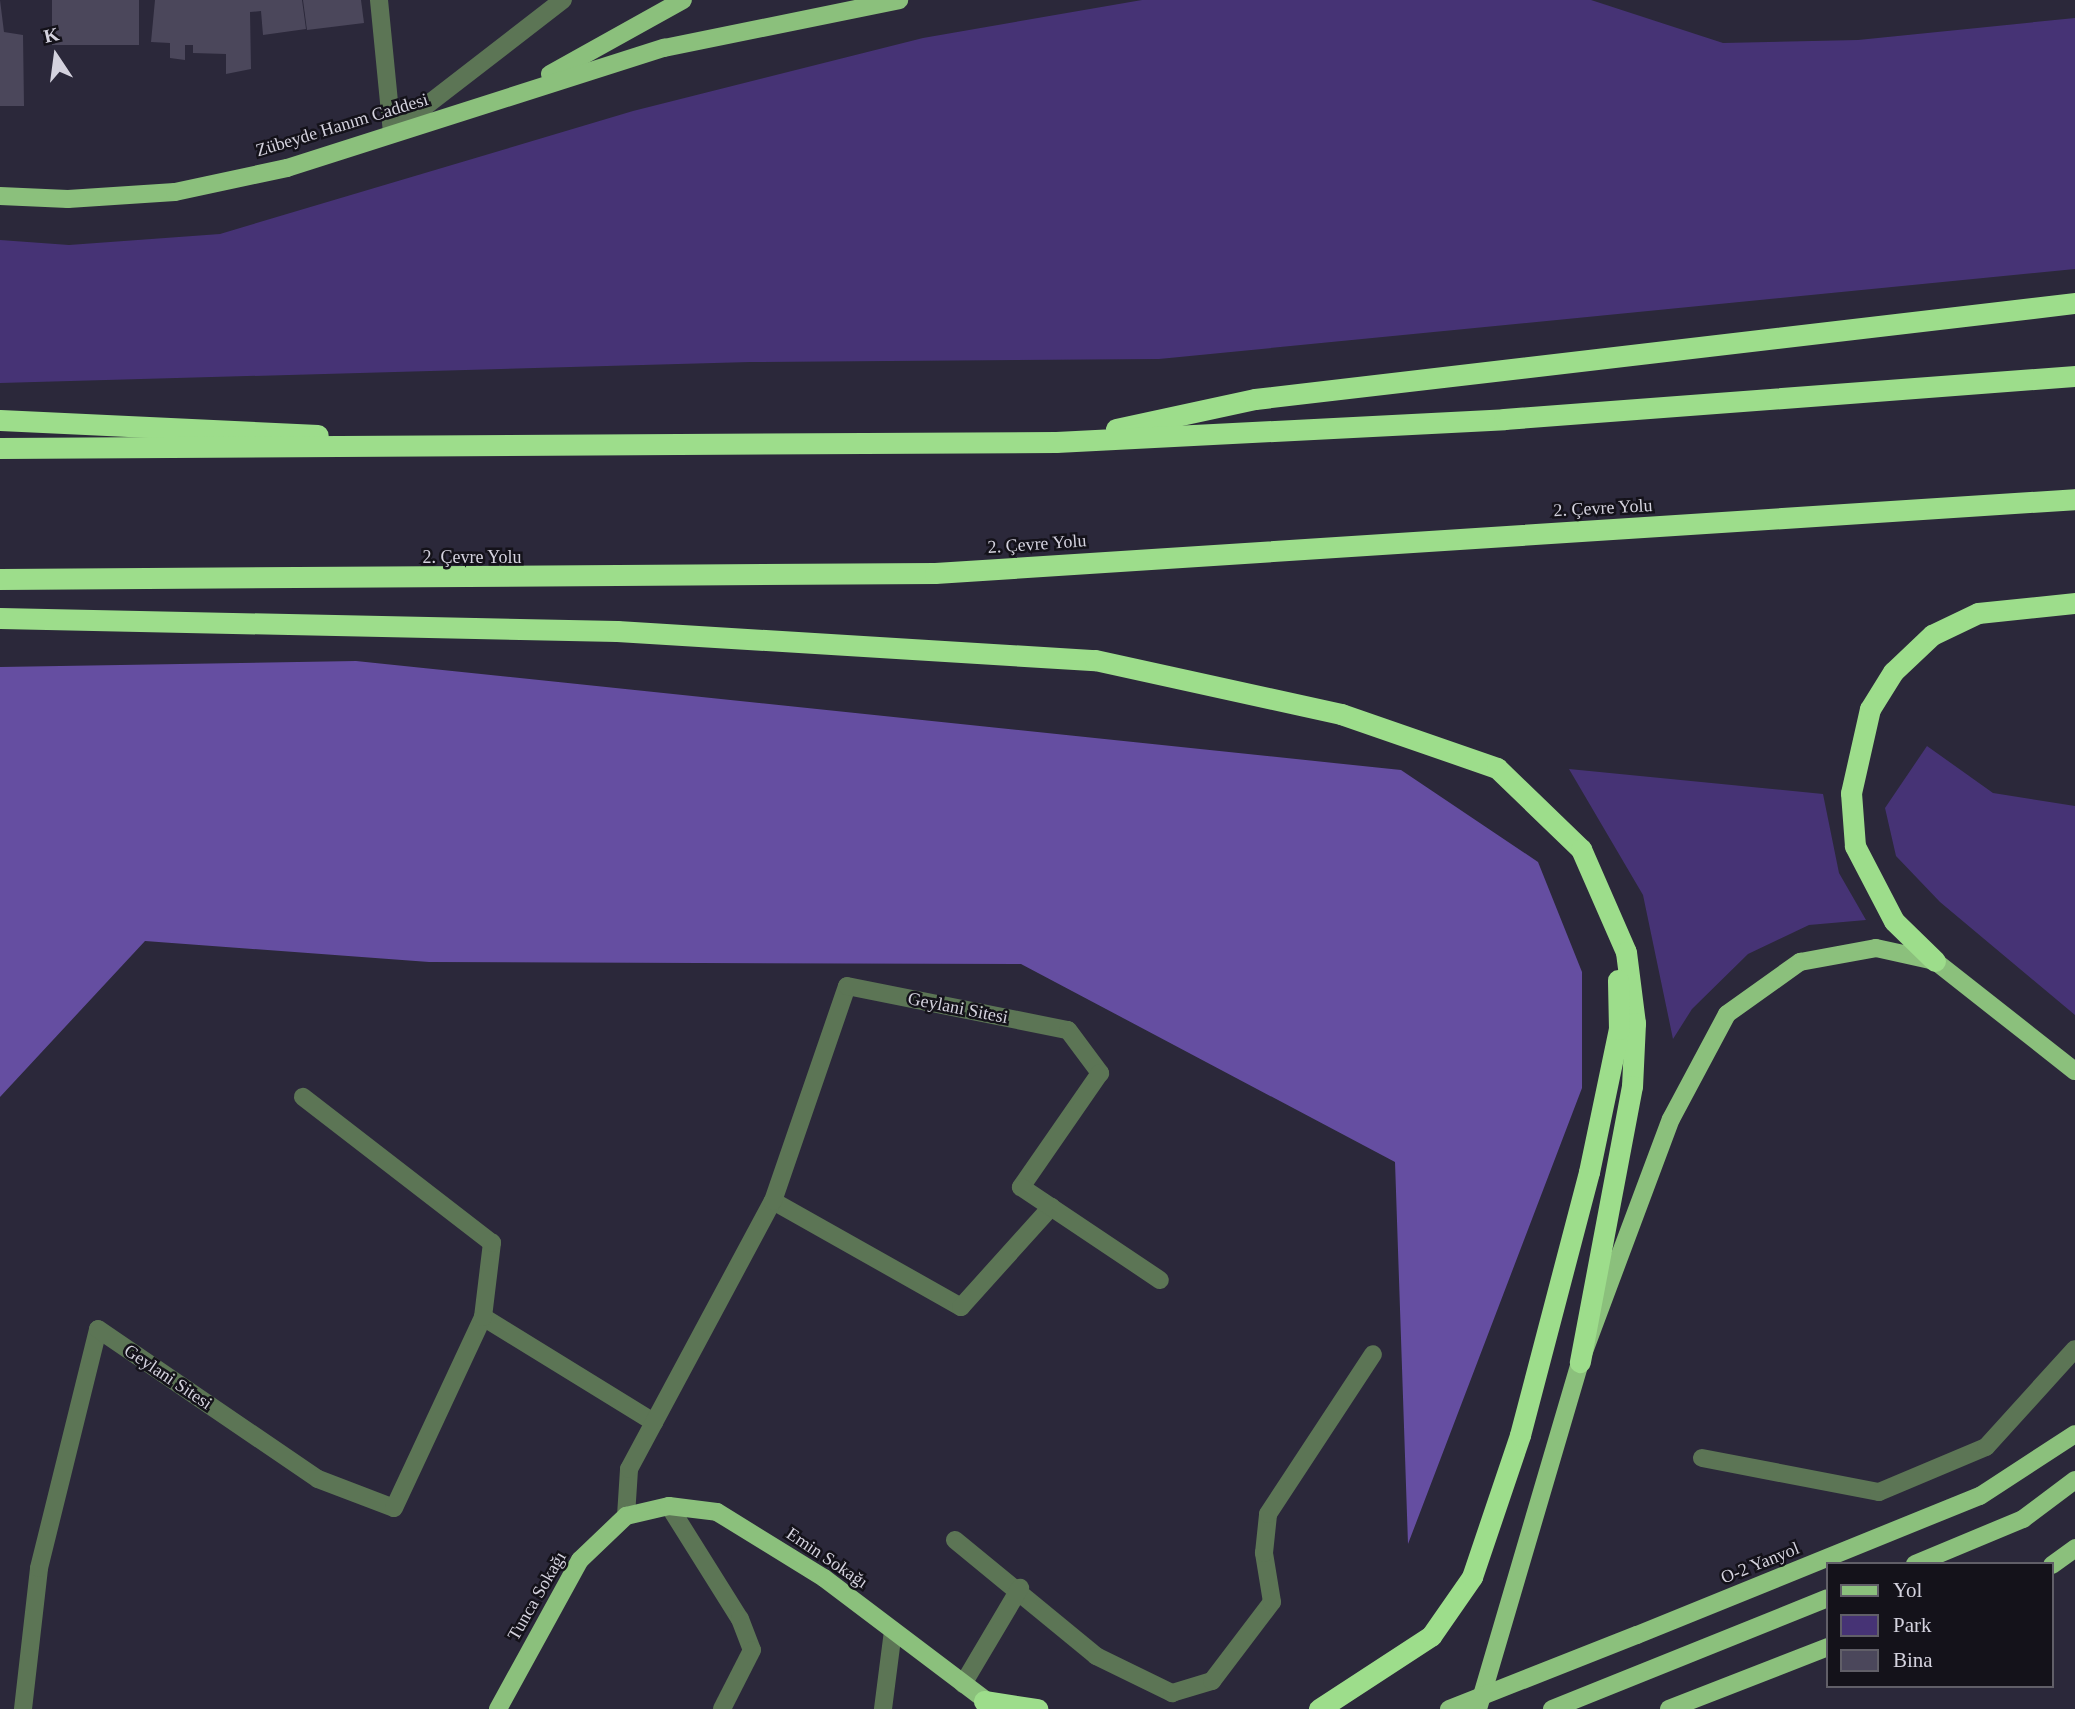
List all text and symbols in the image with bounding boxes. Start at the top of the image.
north arrow [21,21,91,91]
text: K [42,23,61,47]
street label: Zübeyde Hanım Caddesi [253,89,431,161]
street label: 2. Çevre Yolu [1553,495,1653,521]
street label: 2. Çevre Yolu [987,530,1087,558]
street label: 2. Çevre Yolu [422,546,522,568]
street label: Geylani Sitesi [906,988,1010,1028]
street label: Geylani Sitesi [120,1340,216,1414]
street label: Emin Sokağı [782,1523,872,1593]
street label: O-2 Yanyol [1717,1537,1803,1589]
street label: Tunca Sokağı [503,1548,571,1644]
legend [1826,1562,2054,1688]
text: Yol [1893,1578,1922,1602]
text: Park [1893,1613,1932,1637]
text: Bina [1893,1648,1933,1672]

